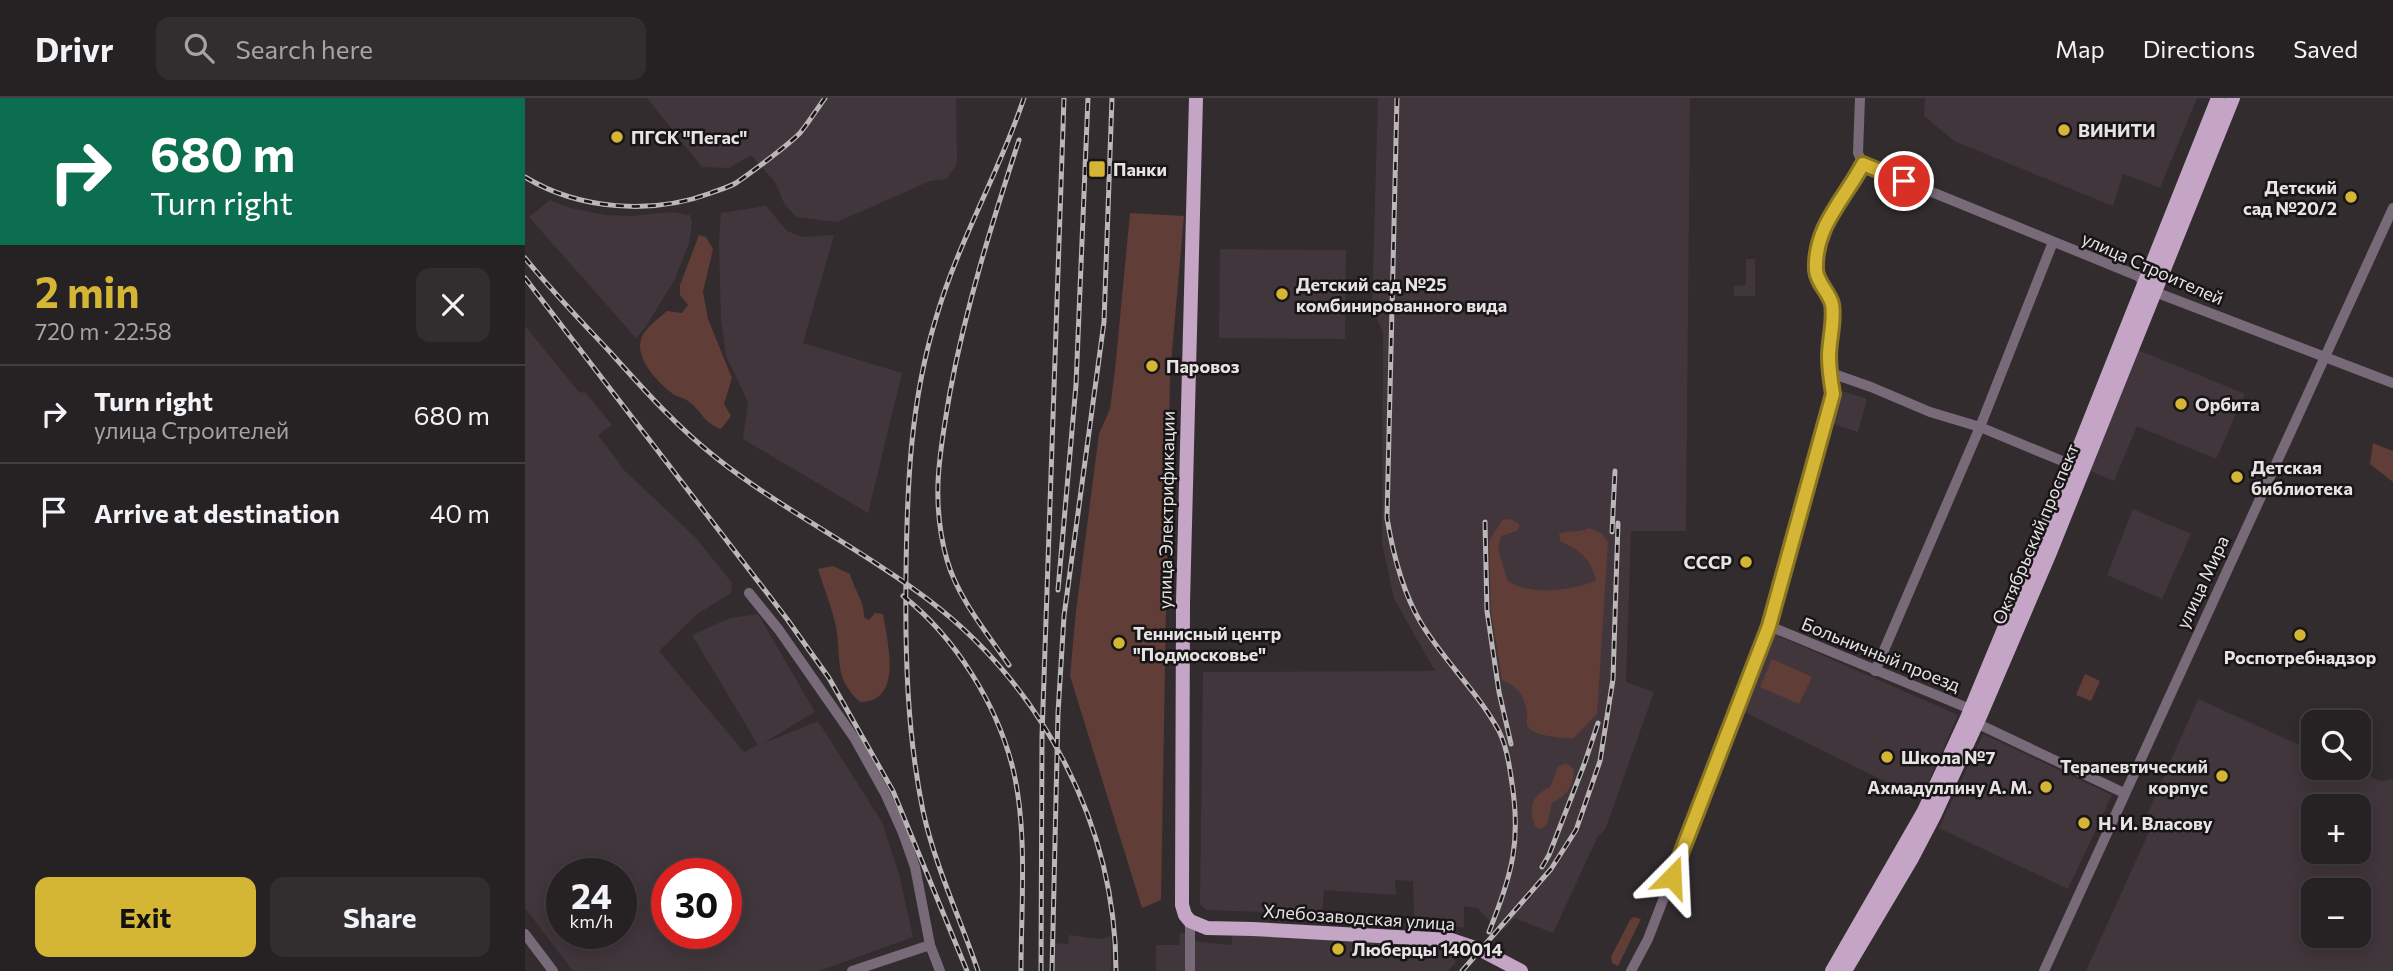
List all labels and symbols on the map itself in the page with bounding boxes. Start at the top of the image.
place label: ВИНИТИ [2078,119,2156,141]
marker: ВИНИТИ [2056,122,2072,138]
place label: ПГСК "Пегас" [631,126,748,148]
marker: ПГСК "Пегас" [609,129,625,145]
pin [1874,151,1934,211]
place label: Панки [1113,158,1167,180]
marker: Панки [1087,159,1107,179]
place label: Детский сад №20/2 [2243,176,2337,219]
marker: Детский сад №20/2 [2343,189,2359,205]
street label: улица Строителей [2079,227,2227,309]
place label: Детский сад №25 комбинированного вида [1296,273,1507,316]
marker: Детский сад №25 комбинированного вида [1274,286,1290,302]
place label: Паровоз [1166,355,1240,377]
marker: Паровоз [1144,358,1160,374]
place label: Орбита [2195,393,2260,415]
marker: Орбита [2173,396,2189,412]
street label: улица Электрификации [1153,411,1179,609]
street label: Октябрьский проспект [1987,440,2083,628]
place label: Детская библиотека [2251,456,2353,499]
marker: Детская библиотека [2229,469,2245,485]
street label: улица Мира [2171,532,2233,632]
place label: СССР [1683,551,1732,573]
marker: СССР [1738,554,1754,570]
street label: Больничный проезд [1799,612,1964,696]
place label: Теннисный центр "Подмосковье" [1133,622,1281,665]
marker: Роспотребнадзор [2292,627,2308,643]
marker: Теннисный центр "Подмосковье" [1111,635,1127,651]
place label: Роспотребнадзор [2224,646,2376,668]
place label: Школа №7 [1901,746,1995,768]
marker: Школа №7 [1879,749,1895,765]
place label: Терапевтический корпус [2060,755,2208,798]
marker: Терапевтический корпус [2214,768,2230,784]
place label: Ахмадуллину А. М. [1867,776,2032,798]
marker: Ахмадуллину А. М. [2038,779,2054,795]
place label: Н. И. Власову [2098,812,2213,834]
marker: Н. И. Власову [2076,815,2092,831]
position arrow [1635,840,1709,914]
speed limit sign: 30 [651,858,742,949]
street label: Хлебозаводская улица [1262,899,1456,935]
place label: Люберцы 140014 [1352,938,1502,960]
marker: Люберцы 140014 [1330,941,1346,957]

